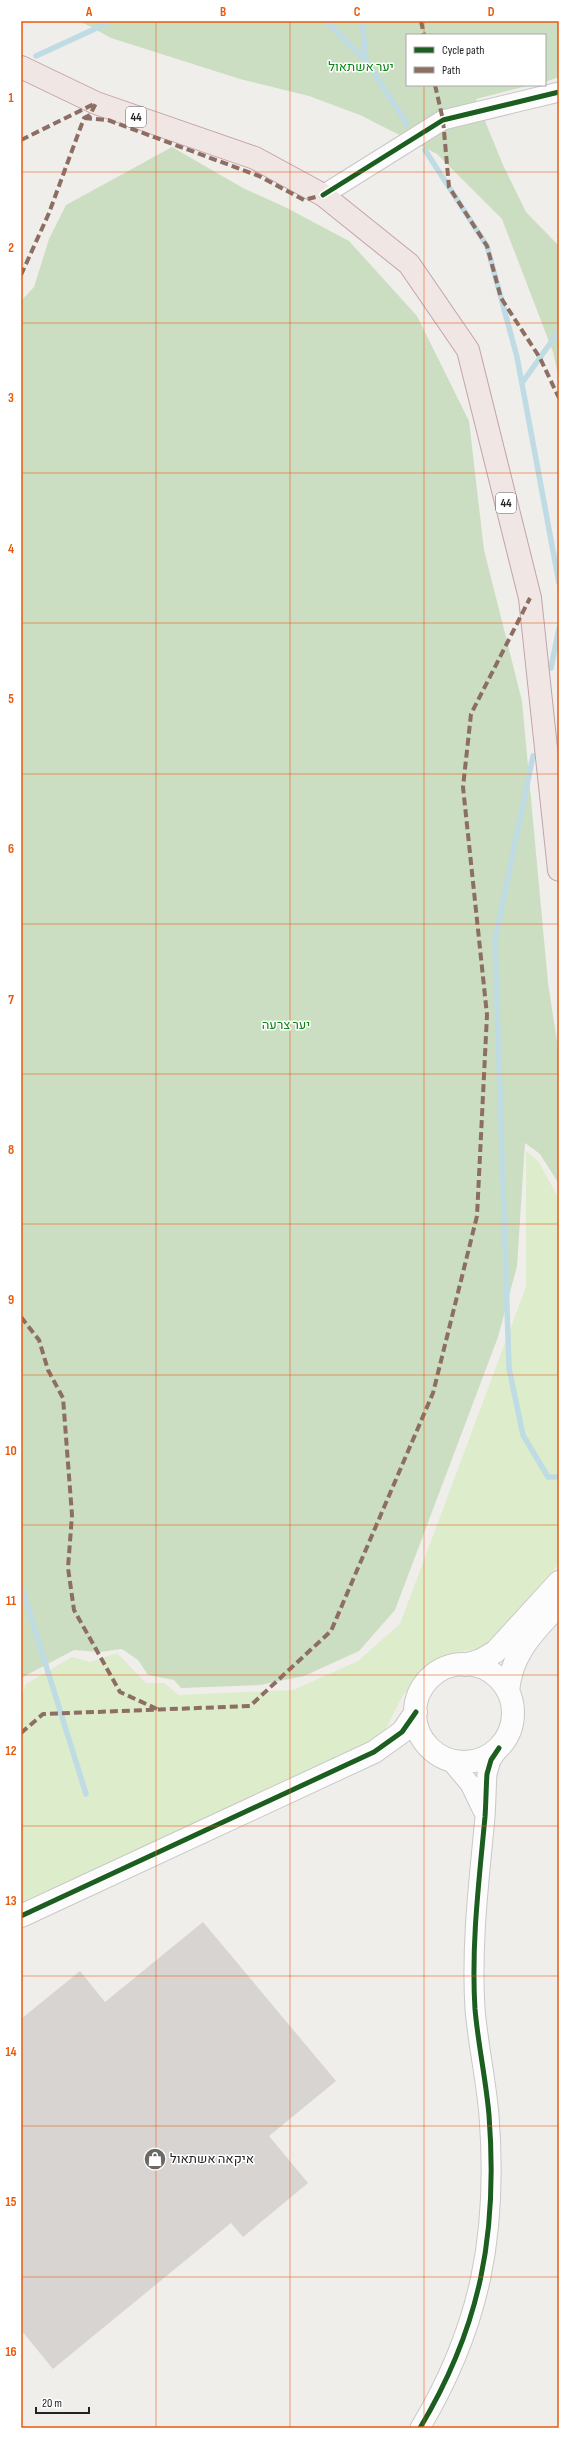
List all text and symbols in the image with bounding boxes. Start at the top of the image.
text: A [85,4,93,20]
text: B [220,4,226,20]
text: C [354,4,361,20]
text: D [488,4,495,20]
legend [406,34,546,86]
text: Cycle path [442,43,484,58]
park label: יער אשתאול [328,59,394,75]
text: Path [442,63,460,78]
text: 1 [8,90,14,106]
road number: 44 [126,107,146,127]
text: 2 [8,240,14,256]
text: 3 [8,390,14,406]
road number: 44 [496,493,516,513]
text: 4 [8,541,14,557]
text: 5 [8,691,14,707]
text: 6 [8,841,14,857]
text: 7 [8,992,14,1008]
park label: יער צרעה [262,1017,310,1033]
text: 8 [8,1142,14,1158]
text: 9 [8,1292,14,1308]
text: 10 [5,1443,17,1459]
text: 11 [6,1593,16,1609]
text: 12 [6,1743,17,1759]
text: 13 [6,1893,17,1909]
text: 14 [5,2044,17,2060]
shop icon: איקאה אשתאול [142,2146,168,2172]
place label: איקאה אשתאול [170,2151,254,2167]
text: 15 [6,2194,17,2210]
text: 16 [5,2344,17,2360]
scale bar [36,2389,89,2415]
text: 20 m [42,2396,62,2411]

